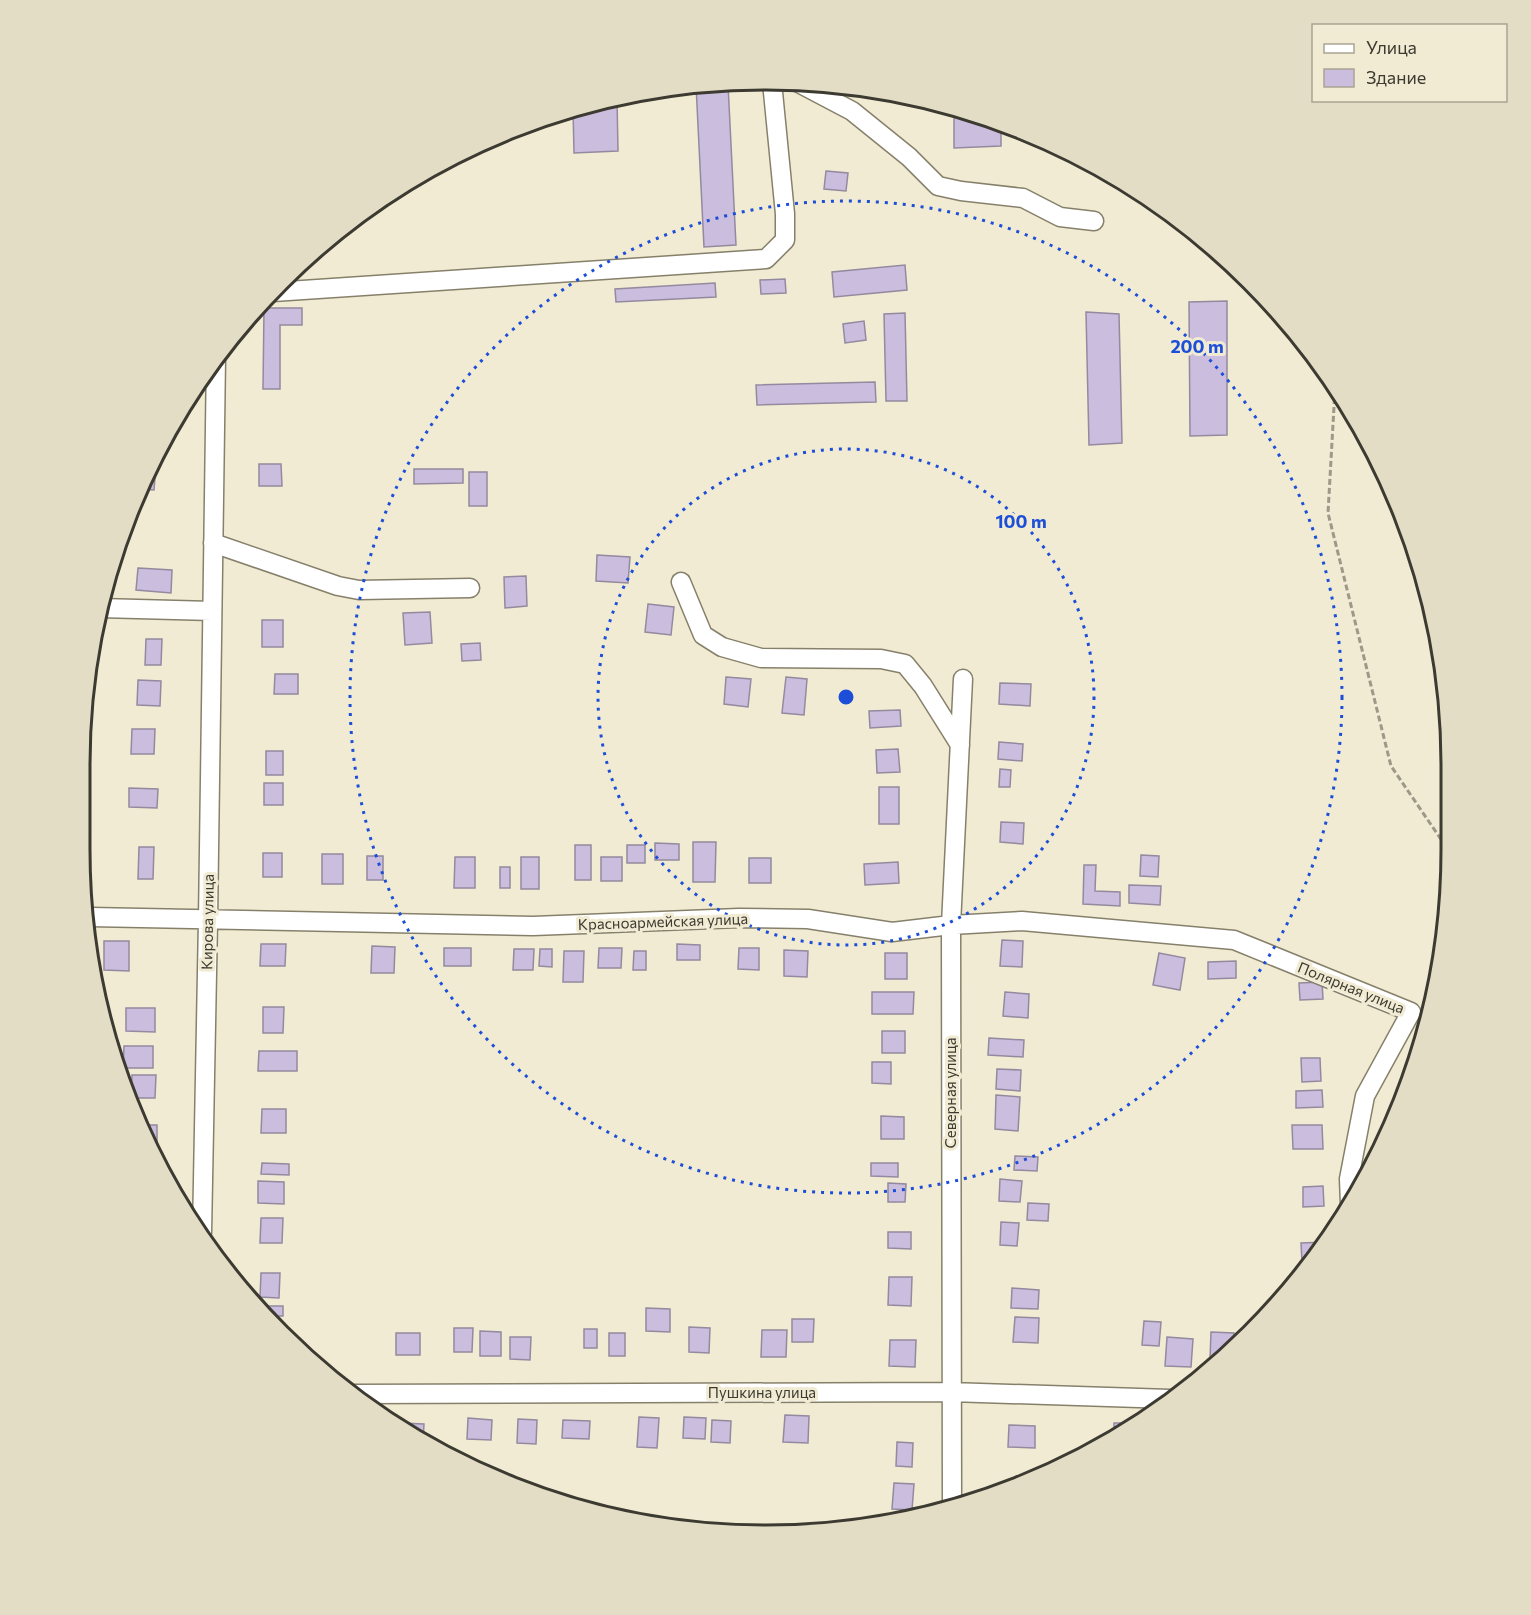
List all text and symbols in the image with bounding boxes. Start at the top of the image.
legend [1312,24,1507,102]
text: Улица [1366,36,1417,58]
text: Здание [1366,66,1426,88]
text: 200 m [1170,335,1224,357]
text: 100 m [995,510,1047,532]
centre of rings [836,687,856,707]
street label: Кирова улица [197,874,217,970]
street label: Красноармейская улица [578,909,748,933]
street label: Полярная улица [1295,957,1407,1017]
street label: Северная улица [941,1038,959,1148]
street label: Пушкина улица [708,1383,816,1401]

